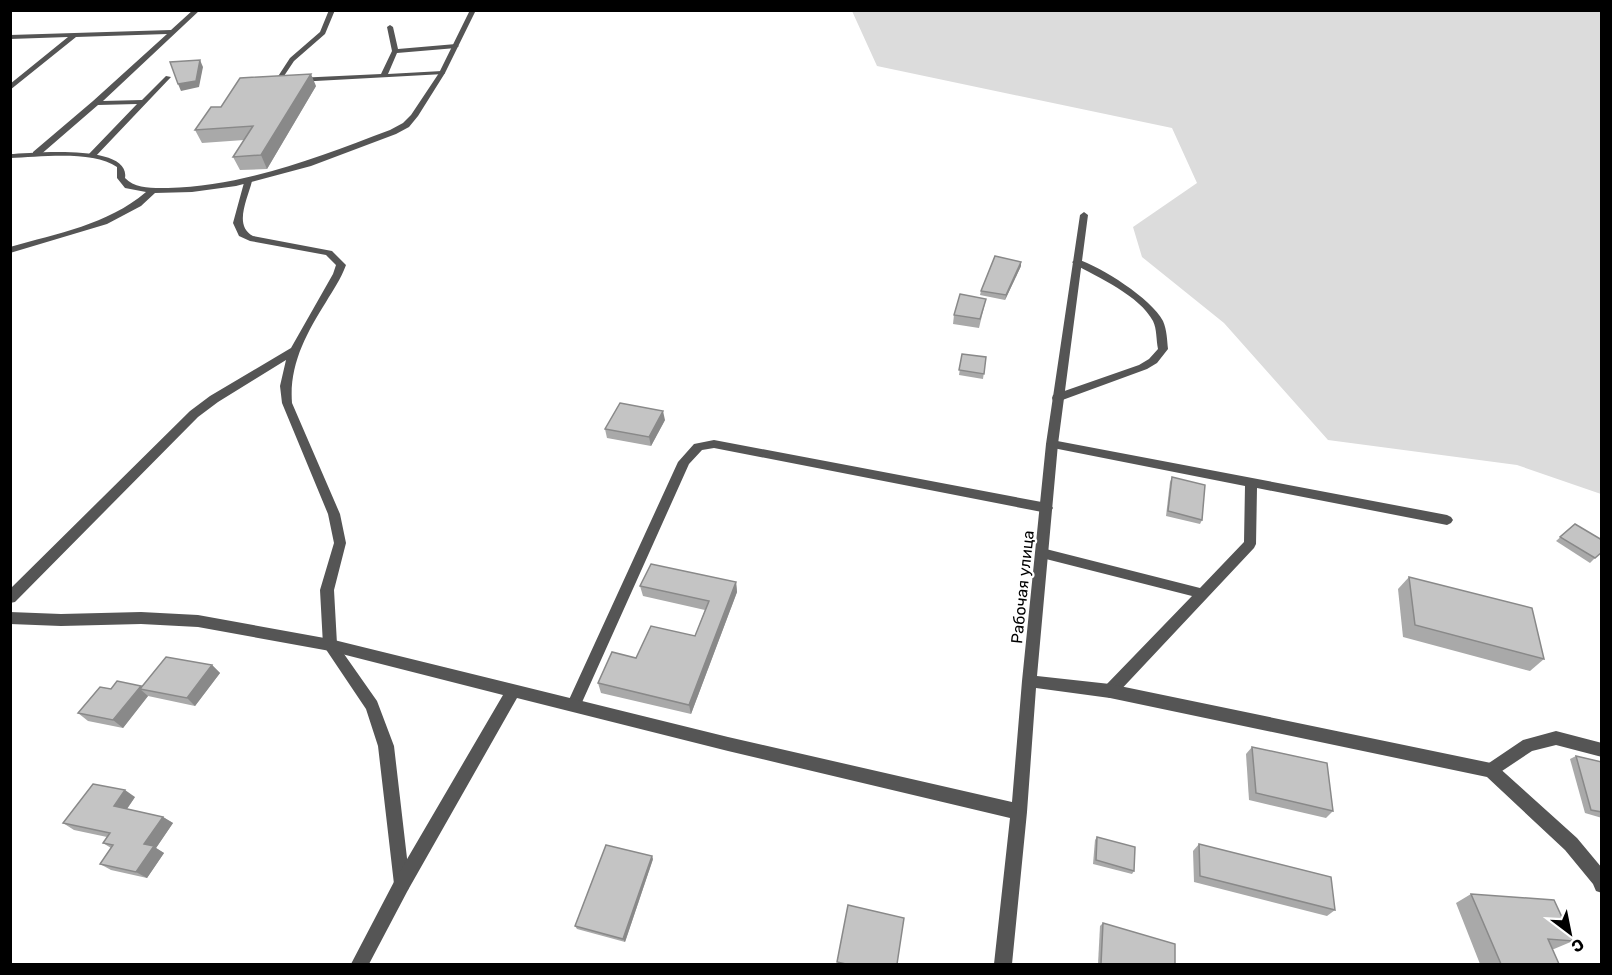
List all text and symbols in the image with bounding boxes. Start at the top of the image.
street label: Рабочая улица [1007,529,1038,645]
north arrow [1540,903,1600,963]
text: С [1568,934,1587,956]

